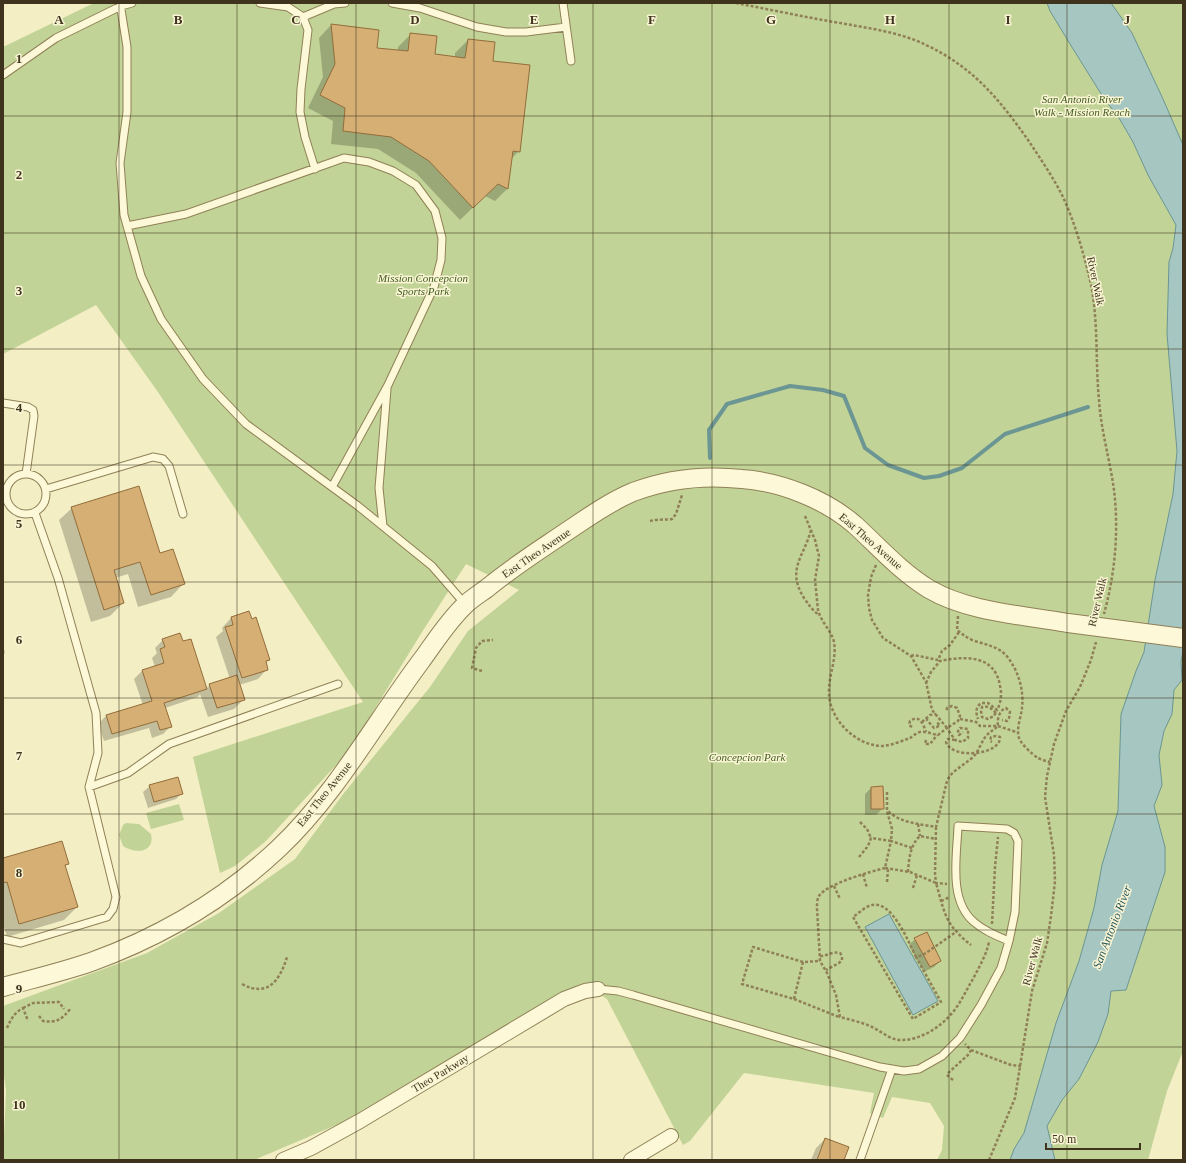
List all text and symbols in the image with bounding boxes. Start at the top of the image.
text: A [54,12,64,27]
text: B [174,12,183,27]
text: C [291,12,301,27]
text: D [410,12,420,27]
text: E [530,12,538,27]
text: F [648,12,656,27]
text: G [766,12,776,27]
text: H [885,12,895,27]
text: I [1005,12,1011,27]
text: J [1124,12,1131,27]
text: 1 [16,51,22,66]
park label: San Antonio River Walk - Mission Reach [1034,93,1130,118]
text: 2 [16,167,22,182]
street label: River Walk [1085,255,1107,307]
park label: Mission Concepcion Sports Park [377,272,469,297]
text: 3 [16,283,23,298]
text: 4 [16,400,23,415]
street label: East Theo Avenue [837,510,905,572]
text: 5 [16,516,23,531]
street label: East Theo Avenue [500,526,572,580]
street label: River Walk [1086,576,1109,628]
text: 6 [16,632,23,647]
text: 7 [16,748,23,763]
park label: Concepcion Park [709,751,786,763]
street label: East Theo Avenue [294,759,354,829]
text: 8 [16,865,23,880]
water label: San Antonio River [1090,883,1134,970]
street label: River Walk [1020,935,1044,987]
text: 9 [16,981,23,996]
street label: Theo Parkway [410,1051,471,1095]
text: 10 [13,1097,26,1112]
scale bar [1046,1125,1140,1151]
text: 50 m [1052,1132,1077,1146]

